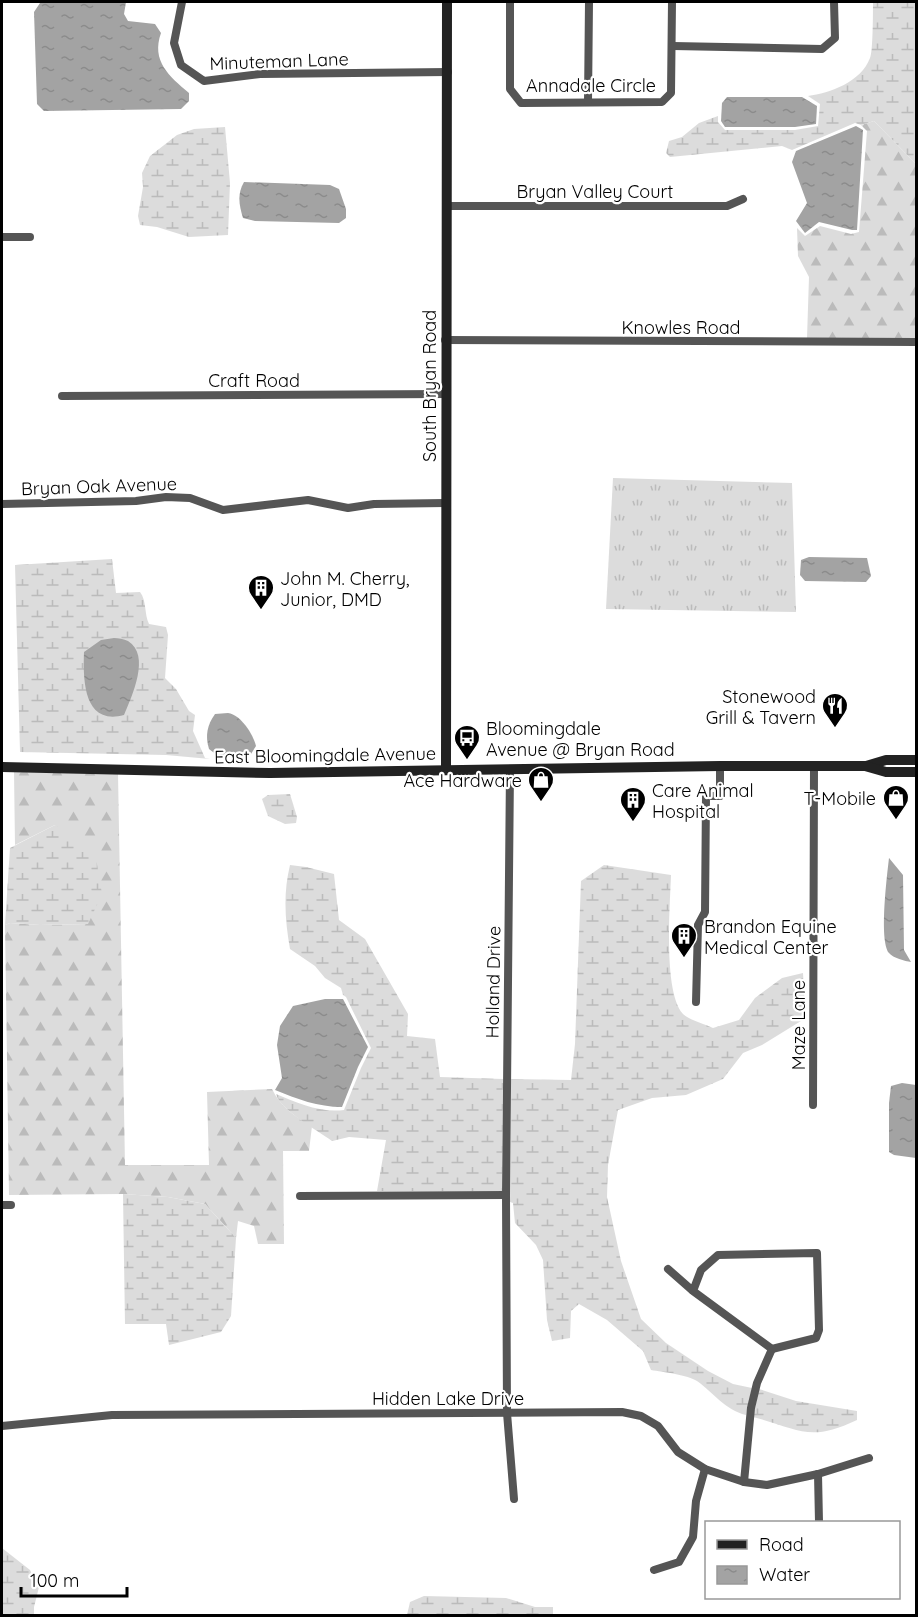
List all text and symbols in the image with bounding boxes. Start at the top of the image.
street label: Minuteman Lane [209,47,349,75]
street label: Annadale Circle [526,74,656,97]
street label: Bryan Valley Court [517,180,673,203]
street label: South Bryan Road [418,310,441,462]
street label: Knowles Road [622,316,740,339]
street label: Craft Road [208,369,300,392]
street label: Bryan Oak Avenue [21,472,177,500]
place label: John M. Cherry, Junior, DMD [280,567,410,611]
building icon: John M. Cherry, Junior, DMD [246,573,276,611]
place label: Stonewood Grill & Tavern [706,685,816,729]
restaurant icon: Stonewood Grill & Tavern [820,691,850,729]
place label: Bloomingdale Avenue @ Bryan Road [486,717,675,761]
bus stop icon: Bloomingdale Avenue @ Bryan Road [452,723,482,761]
street label: East Bloomingdale Avenue [214,742,436,768]
shop icon: Ace Hardware [526,765,556,803]
place label: Ace Hardware [403,769,522,792]
place label: Care Animal Hospital [652,779,754,823]
shop icon: T-Mobile [881,783,911,821]
building icon: Care Animal Hospital [618,785,648,823]
place label: T-Mobile [803,787,876,810]
place label: Brandon Equine Medical Center [704,915,837,959]
building icon: Brandon Equine Medical Center [669,921,699,959]
street label: Holland Drive [481,926,505,1038]
street label: Maze Lane [787,980,810,1070]
street label: Hidden Lake Drive [372,1387,524,1410]
legend [705,1521,900,1599]
text: Road [759,1533,804,1556]
scale bar [21,1560,128,1598]
text: Water [759,1563,810,1586]
text: 100 m [30,1569,79,1592]

